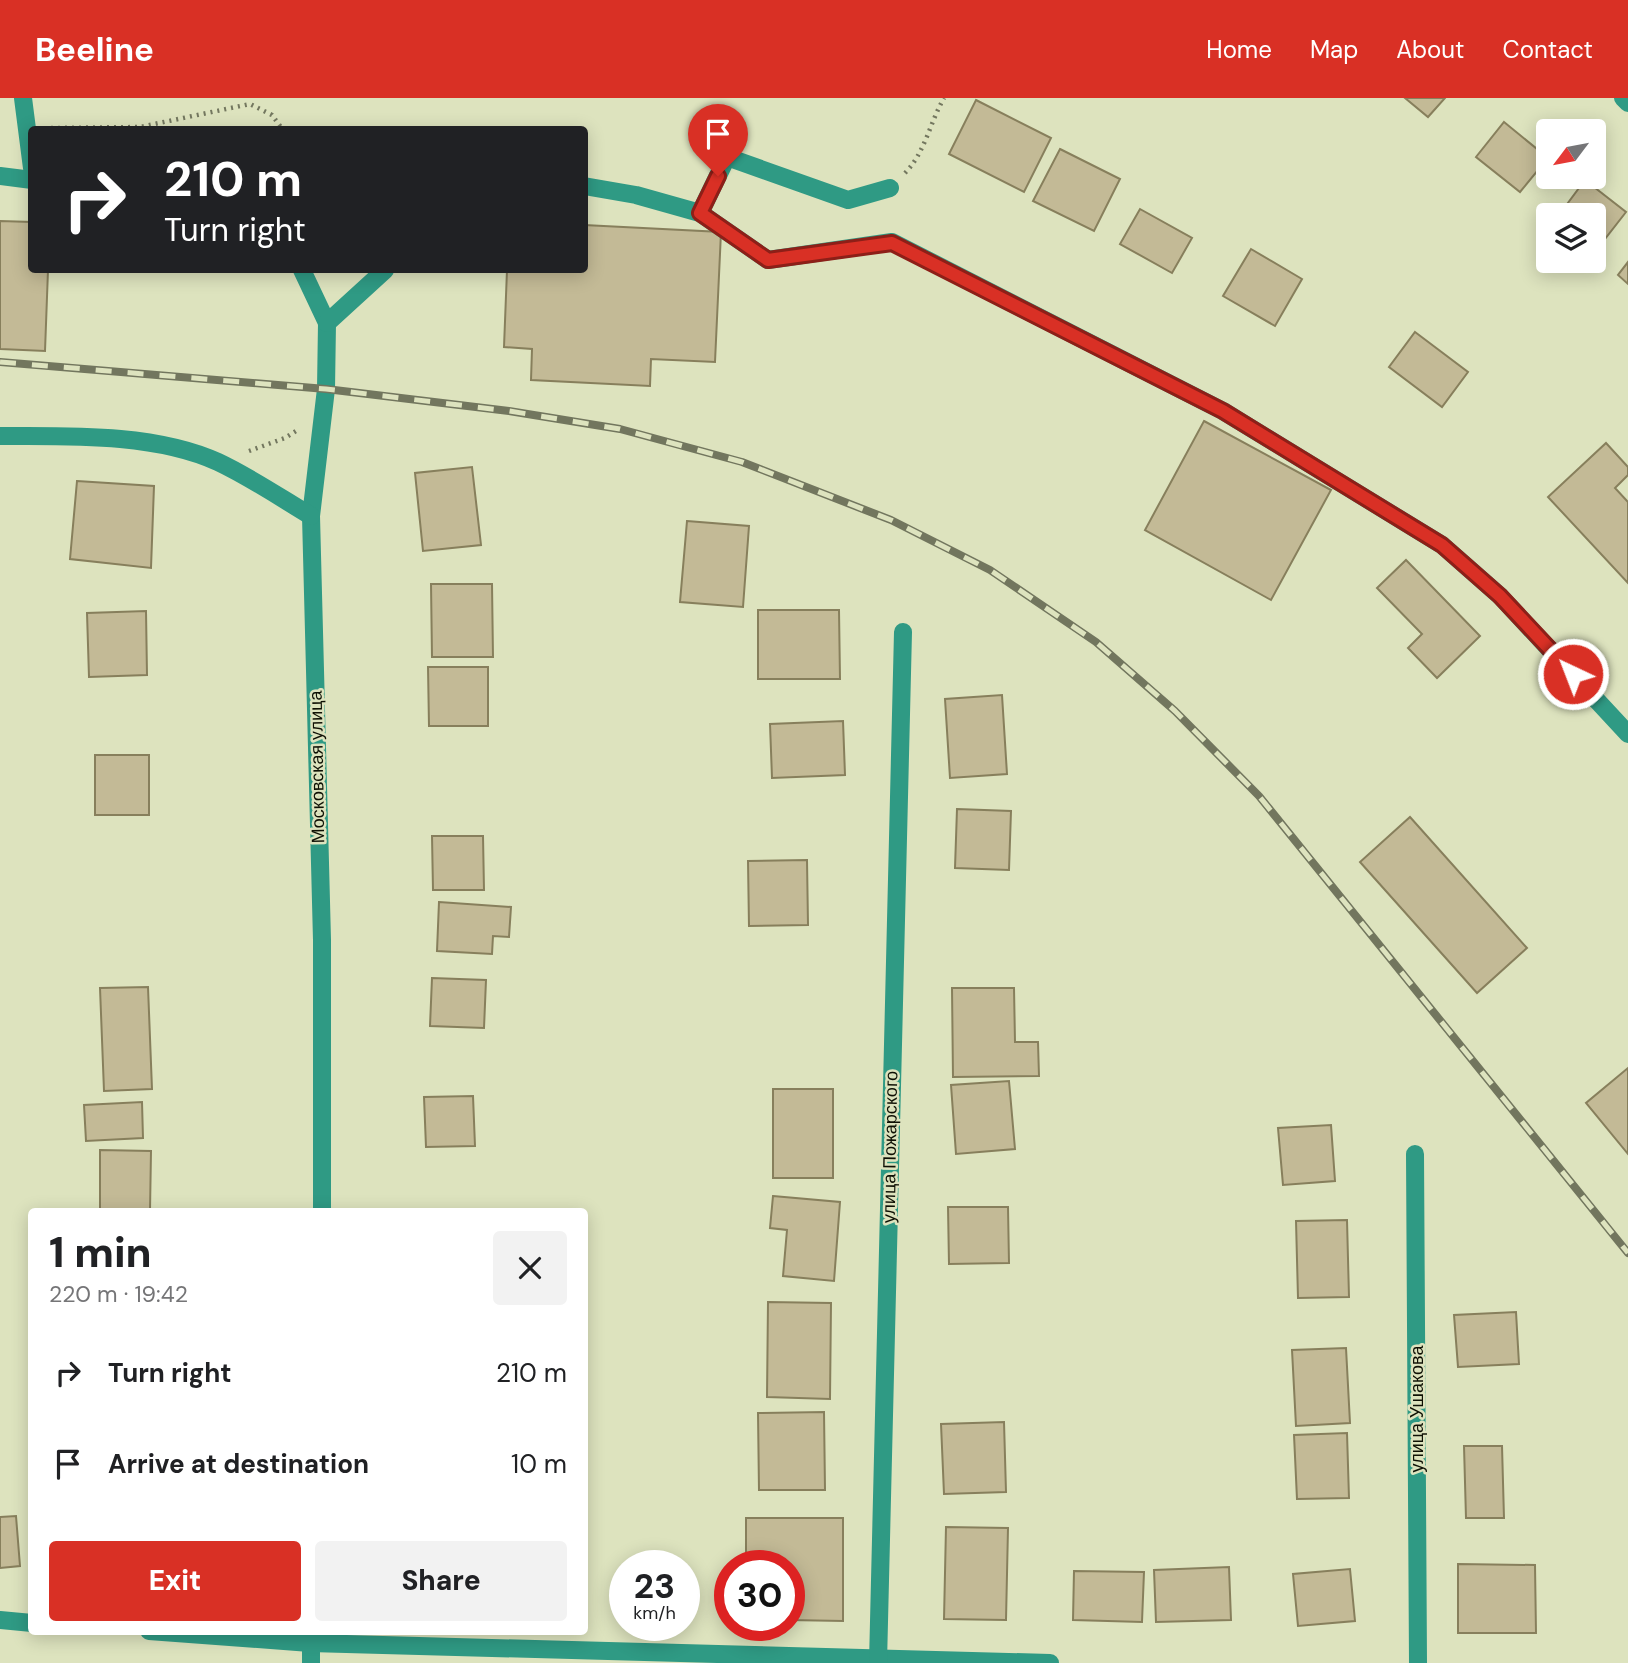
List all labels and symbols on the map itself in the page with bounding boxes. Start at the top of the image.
pin [688,104,748,176]
north arrow [1536,119,1606,189]
position arrow [1536,637,1610,711]
street label: Московская улица [304,689,330,844]
street label: улица Пожарского [877,1071,903,1223]
street label: улица Ушакова [1405,1345,1429,1472]
speed limit sign: 30 [714,1550,805,1641]

